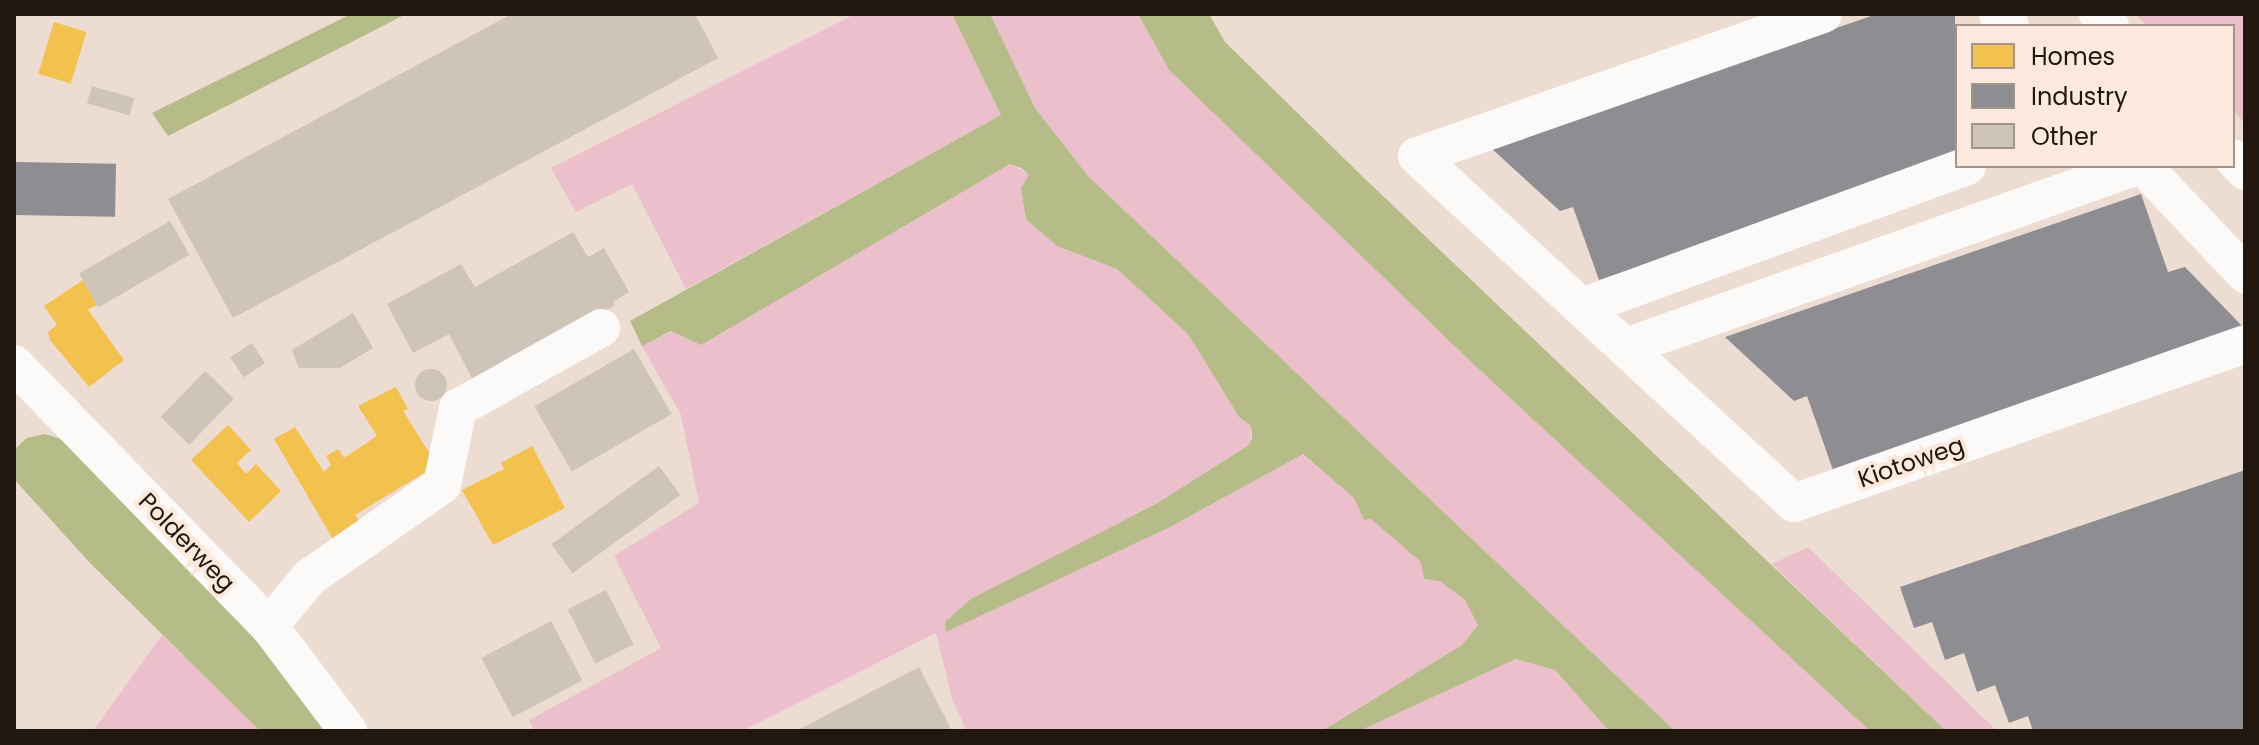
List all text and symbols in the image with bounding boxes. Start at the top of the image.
legend [1955,24,2235,168]
text: Homes [2031,40,2115,73]
text: Industry [2031,80,2128,113]
text: Other [2031,120,2098,153]
street label: Kiotoweg [1854,430,1968,494]
street label: Polderweg [133,487,241,597]

